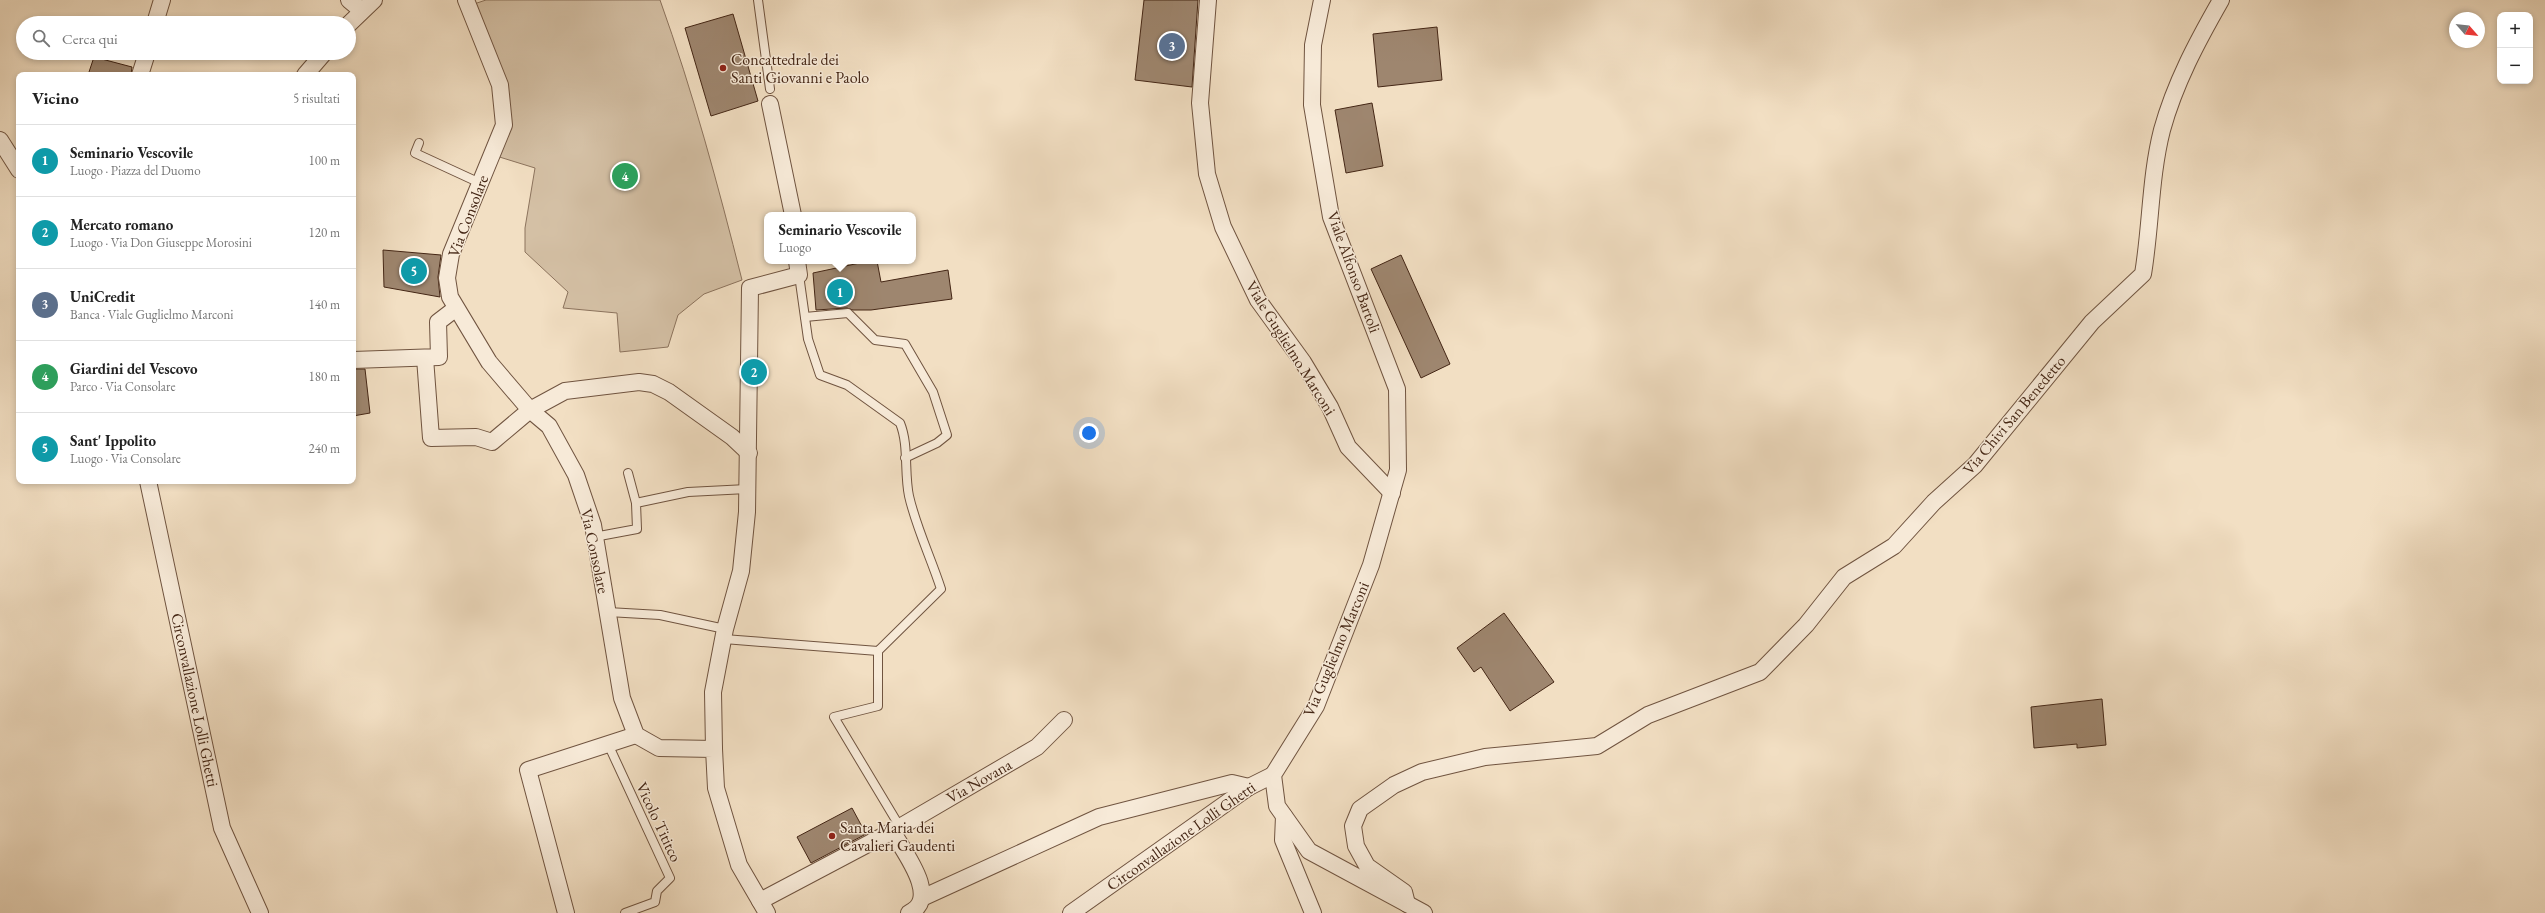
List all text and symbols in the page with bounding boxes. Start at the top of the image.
north arrow [2449,12,2485,48]
map controls [2497,12,2533,84]
button: + [2497,12,2533,48]
search box [16,16,356,60]
icon: search [30,27,52,49]
text: Cerca qui [62,29,118,48]
pin: 3 [1159,31,1185,61]
button: − [2497,48,2533,84]
place label: Concattedrale dei Santi Giovanni e Paolo [731,49,869,88]
marker: Concattedrale dei Santi Giovanni e Paolo [718,63,728,73]
text: Vicino [32,87,79,109]
text: 5 risultati [293,90,340,107]
text: Seminario Vescovile [70,143,193,162]
text: 1 [42,152,48,169]
text: 100 m [309,152,340,169]
pin: 4 [612,161,638,191]
text: Luogo · Piazza del Duomo [70,162,201,179]
street label: Via Consolare [443,172,493,260]
street label: Viale Alfonso Bartoli [1322,208,1386,336]
popup [764,212,916,264]
text: Mercato romano [70,215,173,234]
text: Seminario Vescovile [778,220,902,239]
text: 2 [42,224,48,241]
text: 120 m [309,224,340,241]
text: Luogo · Via Don Giuseppe Morosini [70,234,252,251]
text: Luogo [778,239,811,256]
pin: 5 [401,256,427,286]
pin: 1 [827,277,853,307]
street label: Viale Guglielmo Marconi [1241,277,1341,419]
text: UniCredit [70,287,135,306]
text: 3 [42,296,48,313]
text: 140 m [309,296,340,313]
text: Banca · Viale Guglielmo Marconi [70,306,234,323]
street label: Via Chivi San Benedetto [1958,351,2070,479]
pin: 2 [741,357,767,387]
text: Giardini del Vescovo [70,359,198,378]
text: 4 [42,368,48,385]
text: 180 m [309,368,340,385]
text: Parco · Via Consolare [70,378,175,395]
your location [1079,423,1099,443]
text: Sant' Ippolito [70,431,156,450]
text: 5 [42,440,48,457]
text: 240 m [309,440,340,457]
text: Luogo · Via Consolare [70,450,181,467]
street label: Via Consolare [576,507,614,595]
street label: Via Guglielmo Marconi [1298,578,1374,720]
street label: Circonvallazione Lolli Ghetti [166,611,224,789]
street label: Via Novana [942,754,1016,808]
street label: Circonvallazione Lolli Ghetti [1102,776,1260,895]
street label: Vicolo Tititco [631,779,687,865]
place label: Santa Maria dei Cavalieri Gaudenti [840,817,955,856]
marker: Santa Maria dei Cavalieri Gaudenti [827,831,837,841]

